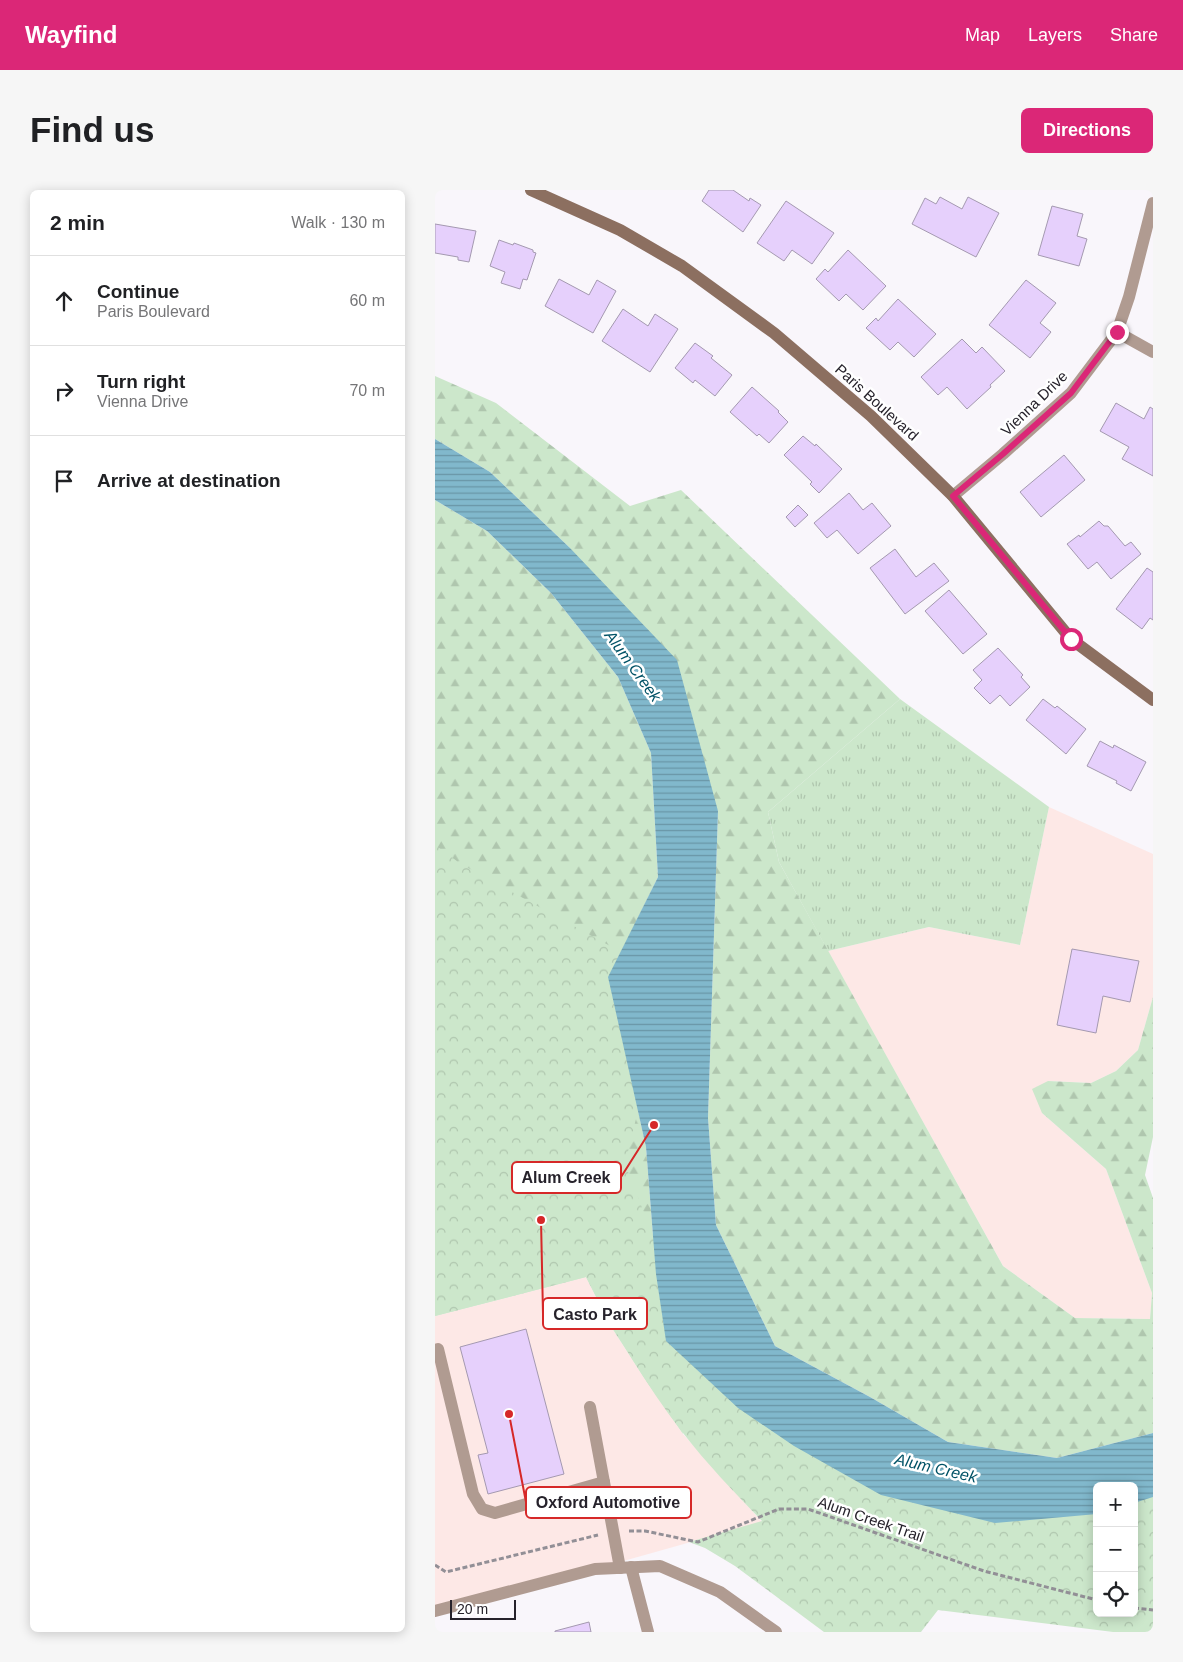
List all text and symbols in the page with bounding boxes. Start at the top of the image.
text: Wayfind [25,21,117,48]
text: Map [965,25,1000,45]
text: Layers [1028,25,1082,45]
text: Share [1110,25,1158,45]
button: Directions [1021,108,1153,153]
text: Find us [30,110,154,149]
text: 2 min [50,211,105,234]
text: Walk · 130 m [291,214,385,231]
text: Continue [97,281,179,302]
icon: ahead [50,287,78,315]
text: 60 m [349,292,385,309]
text: Paris Boulevard [97,303,210,320]
route end [1106,321,1129,344]
street label: Paris Boulevard [832,360,922,444]
street label: Vienna Drive [997,367,1071,439]
text: Turn right [97,371,185,392]
icon: right [50,377,78,405]
text: 70 m [349,382,385,399]
text: Vienna Drive [97,393,188,410]
icon: arrive [50,467,78,495]
text: Arrive at destination [97,470,281,491]
water label: Alum Creek [601,626,665,706]
route start [1060,628,1083,651]
callout: Alum Creek [512,1162,621,1193]
text: Alum Creek [522,1169,611,1186]
callout: Casto Park [543,1298,647,1329]
text: Casto Park [553,1306,637,1323]
water label: Alum Creek [892,1450,980,1486]
map controls [1093,1482,1138,1617]
button: + [1093,1482,1138,1527]
callout: Oxford Automotive [526,1487,691,1518]
street label: Alum Creek Trail [816,1493,926,1545]
text: Oxford Automotive [536,1494,680,1511]
button: − [1093,1527,1138,1572]
button: locate [1093,1572,1138,1617]
scale bar [450,1597,516,1620]
text: 20 m [457,1601,488,1617]

